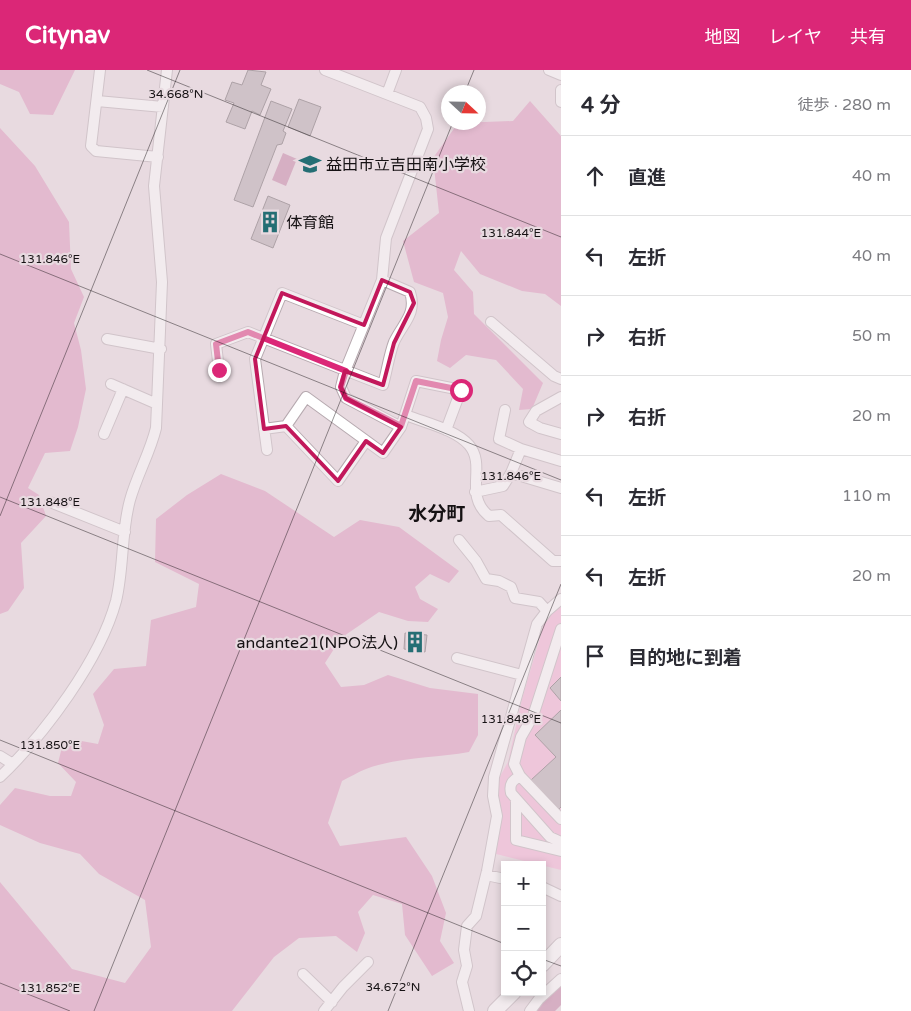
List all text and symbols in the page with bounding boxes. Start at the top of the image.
text: Citynav [25,21,110,50]
text: 地図 [705,26,741,48]
text: レイヤ [769,26,822,48]
text: 共有 [850,26,886,48]
north arrow [441,85,486,130]
text: 34.668°N [149,87,203,101]
text: 4 分 [581,93,621,118]
text: 徒歩 · 280 m [798,95,891,115]
school or university icon: 益田市立吉田南小学校 [297,151,323,177]
place label: 益田市立吉田南小学校 [326,155,486,175]
icon: ahead [581,162,609,190]
text: 40 m [852,166,891,186]
text: 直進 [628,167,666,189]
building icon: 体育館 [257,209,283,235]
place label: 体育館 [286,213,334,233]
text: 131.844°E [481,226,542,240]
icon: left [581,242,609,270]
text: 40 m [852,246,891,266]
text: 左折 [628,247,666,269]
text: 131.846°E [20,252,81,266]
icon: right [581,322,609,350]
text: 50 m [852,326,891,346]
text: 右折 [628,327,666,349]
route end [208,359,231,382]
route start [450,379,473,402]
icon: right [581,402,609,430]
text: 20 m [852,406,891,426]
text: 右折 [628,407,666,429]
text: 131.846°E [481,469,542,483]
icon: left [581,482,609,510]
text: 110 m [842,486,891,506]
text: 左折 [628,487,666,509]
text: 131.848°E [20,495,81,509]
district label: 水分町 [408,503,466,525]
icon: left [581,562,609,590]
text: 20 m [852,566,891,586]
text: 左折 [628,567,666,589]
building icon: andante21(NPO法人) [402,629,428,655]
place label: andante21(NPO法人) [237,633,398,653]
icon: arrive [581,642,609,670]
text: 目的地に到着 [628,647,742,669]
text: 131.848°E [481,712,542,726]
text: 131.850°E [20,738,81,752]
map controls [501,861,546,996]
button: + [501,861,546,906]
button: − [501,906,546,951]
button: locate [501,951,546,996]
text: 34.672°N [366,980,420,994]
text: 131.852°E [20,981,81,995]

